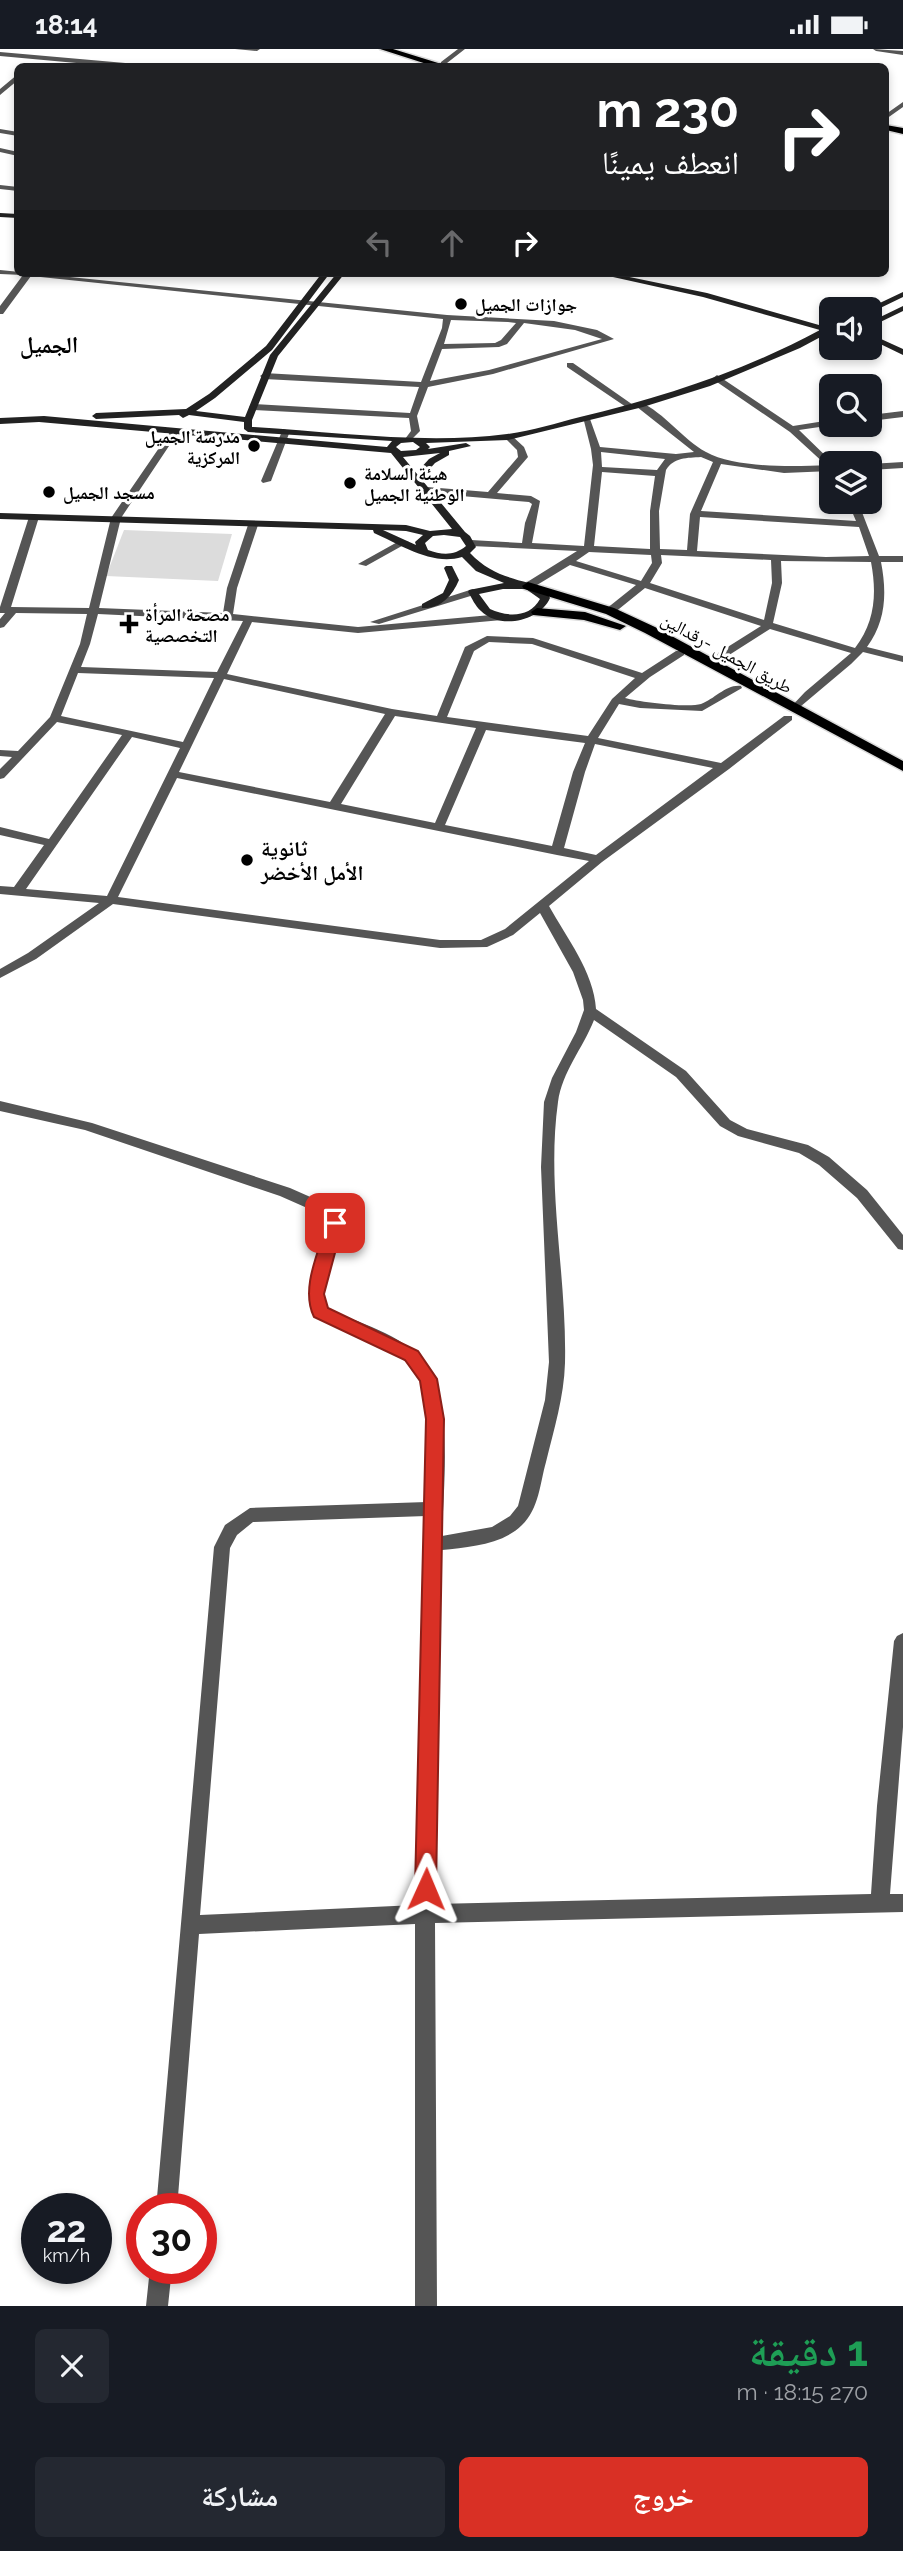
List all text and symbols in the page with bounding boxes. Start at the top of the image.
text: 18:14 [35,10,98,40]
text: 230 m [597,81,739,138]
icon: right [763,91,854,182]
text: انعطف يمينًا [602,144,739,181]
icon: left [360,224,398,262]
icon: ahead [433,224,471,262]
icon: right [506,224,544,262]
place label: جوازات الجميل [475,294,577,316]
marker: جوازات الجميل [453,296,469,312]
map controls [819,297,882,514]
button: sound [819,297,882,360]
district label: الجميل [20,331,78,359]
button: search [819,374,882,437]
place label: مدرسة الجميل المركزية [145,426,240,468]
marker: مدرسة الجميل المركزية [246,438,262,454]
button: layers [819,451,882,514]
place label: هيئة السلامة الوطنية الجميل [364,463,465,506]
marker: هيئة السلامة الوطنية الجميل [342,475,358,491]
place label: مسجد الجميل [63,482,155,504]
marker: مسجد الجميل [41,484,57,500]
place label: مصحة المرأة التخصصية [145,603,230,646]
street label: طريق الجميل -رقدالين [657,608,796,699]
marker: مصحة المرأة التخصصية [119,614,139,634]
place label: ثانوية الأمل الأخضر [260,836,363,886]
marker: ثانوية الأمل الأخضر [239,852,255,868]
pin [305,1193,365,1253]
icon: arrive [316,1204,354,1242]
position arrow [389,1852,463,1926]
speed limit sign: 30 [126,2193,217,2284]
text: 22 [47,2209,86,2250]
text: km/h [43,2245,90,2266]
text: 1 دقيقة [749,2327,868,2376]
button: close [35,2329,109,2403]
text: 270 m · 18:15 [736,2378,868,2405]
button: مشاركة [35,2457,445,2537]
button: خروج [459,2457,868,2537]

